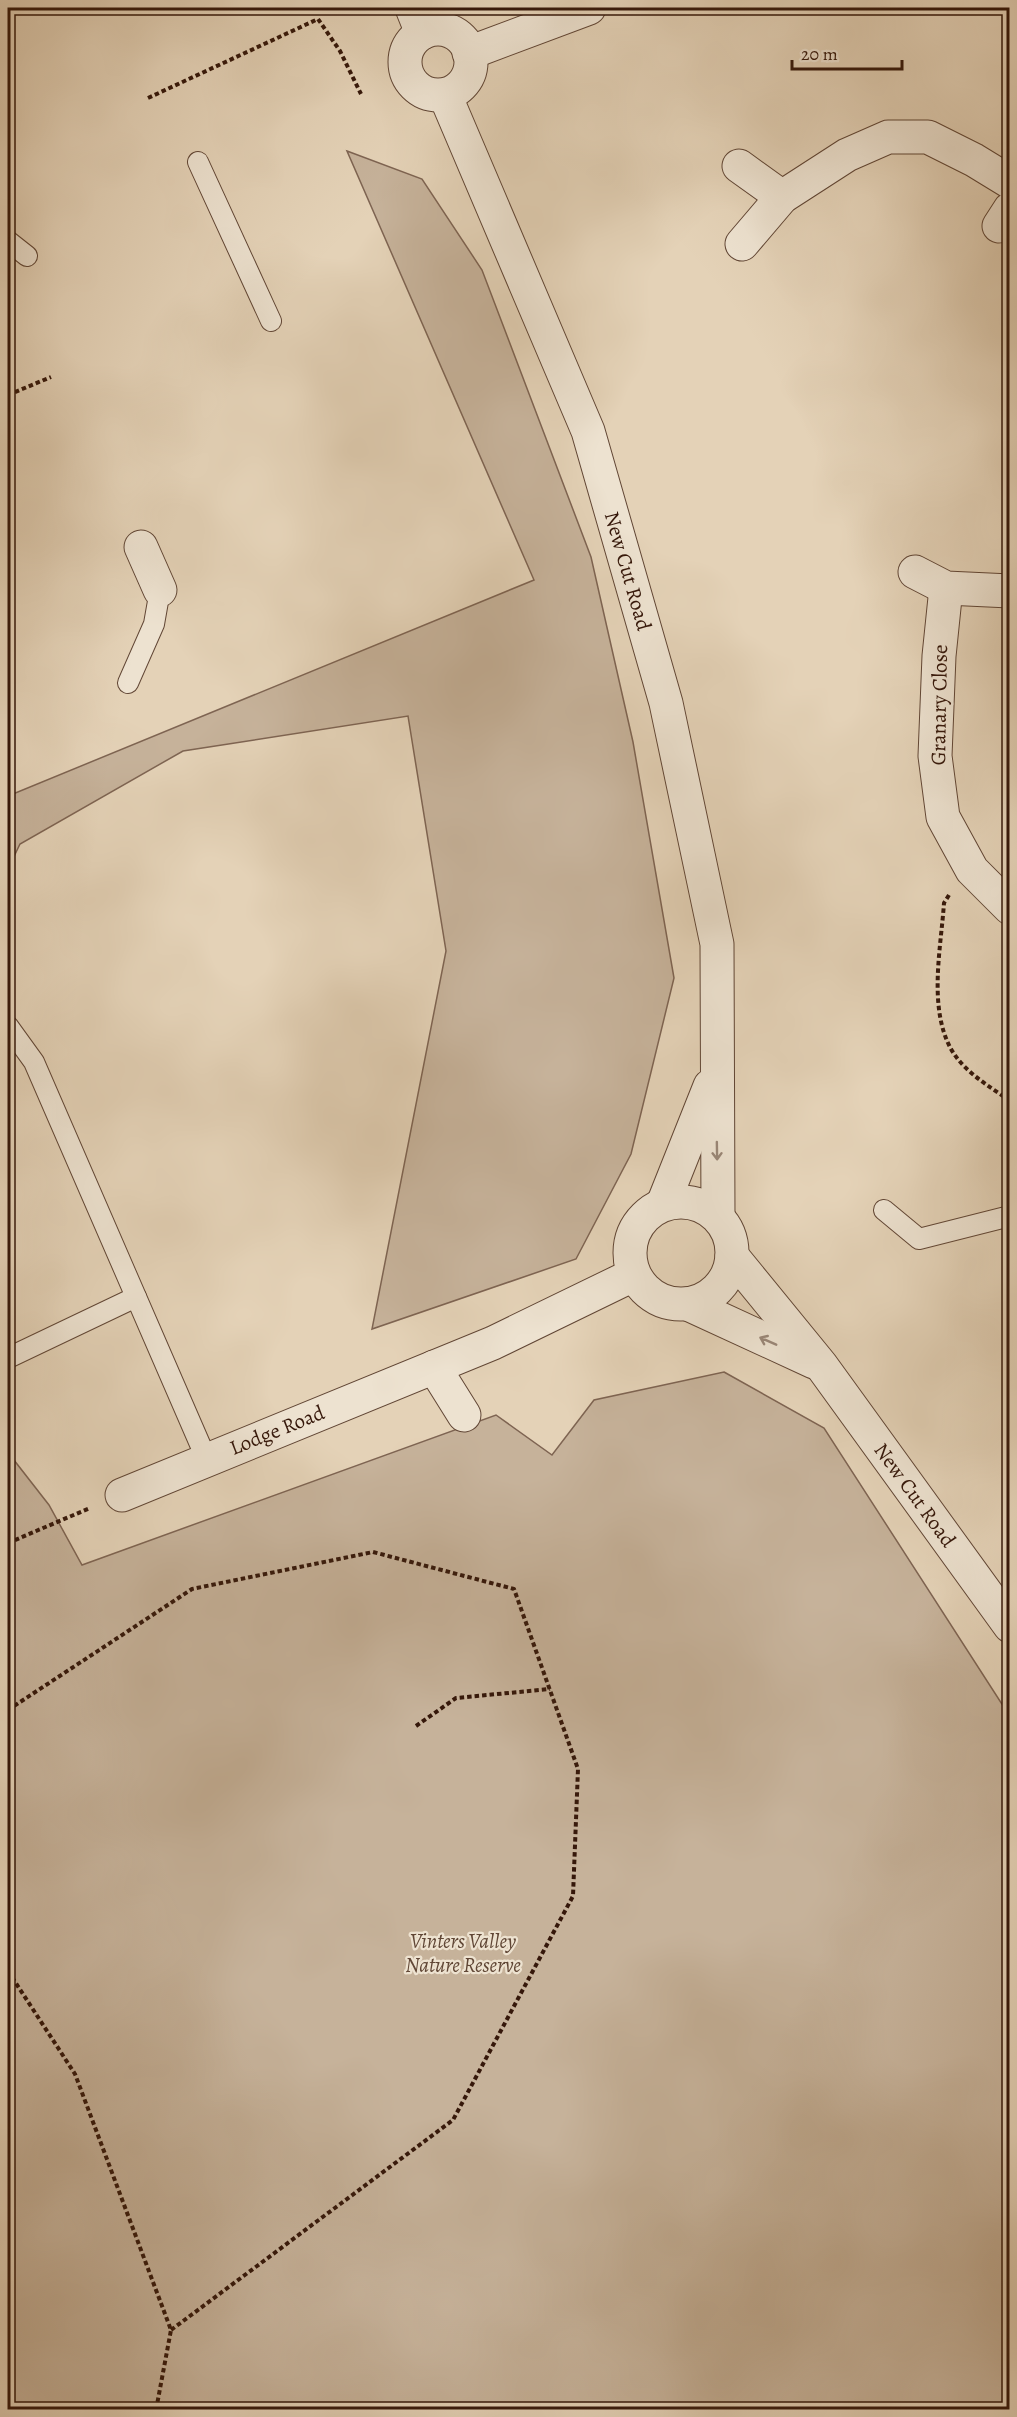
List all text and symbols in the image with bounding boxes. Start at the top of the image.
scale bar [792,33,902,71]
text: 20 m [801,42,838,66]
street label: New Cut Road [598,508,659,634]
street label: Granary Close [924,644,954,766]
one-way arrow [711,1140,723,1160]
one-way arrow [759,1334,777,1345]
street label: Lodge Road [225,1398,329,1462]
street label: New Cut Road [868,1437,963,1553]
park label: Vinters Valley Nature Reserve [405,1927,521,1979]

